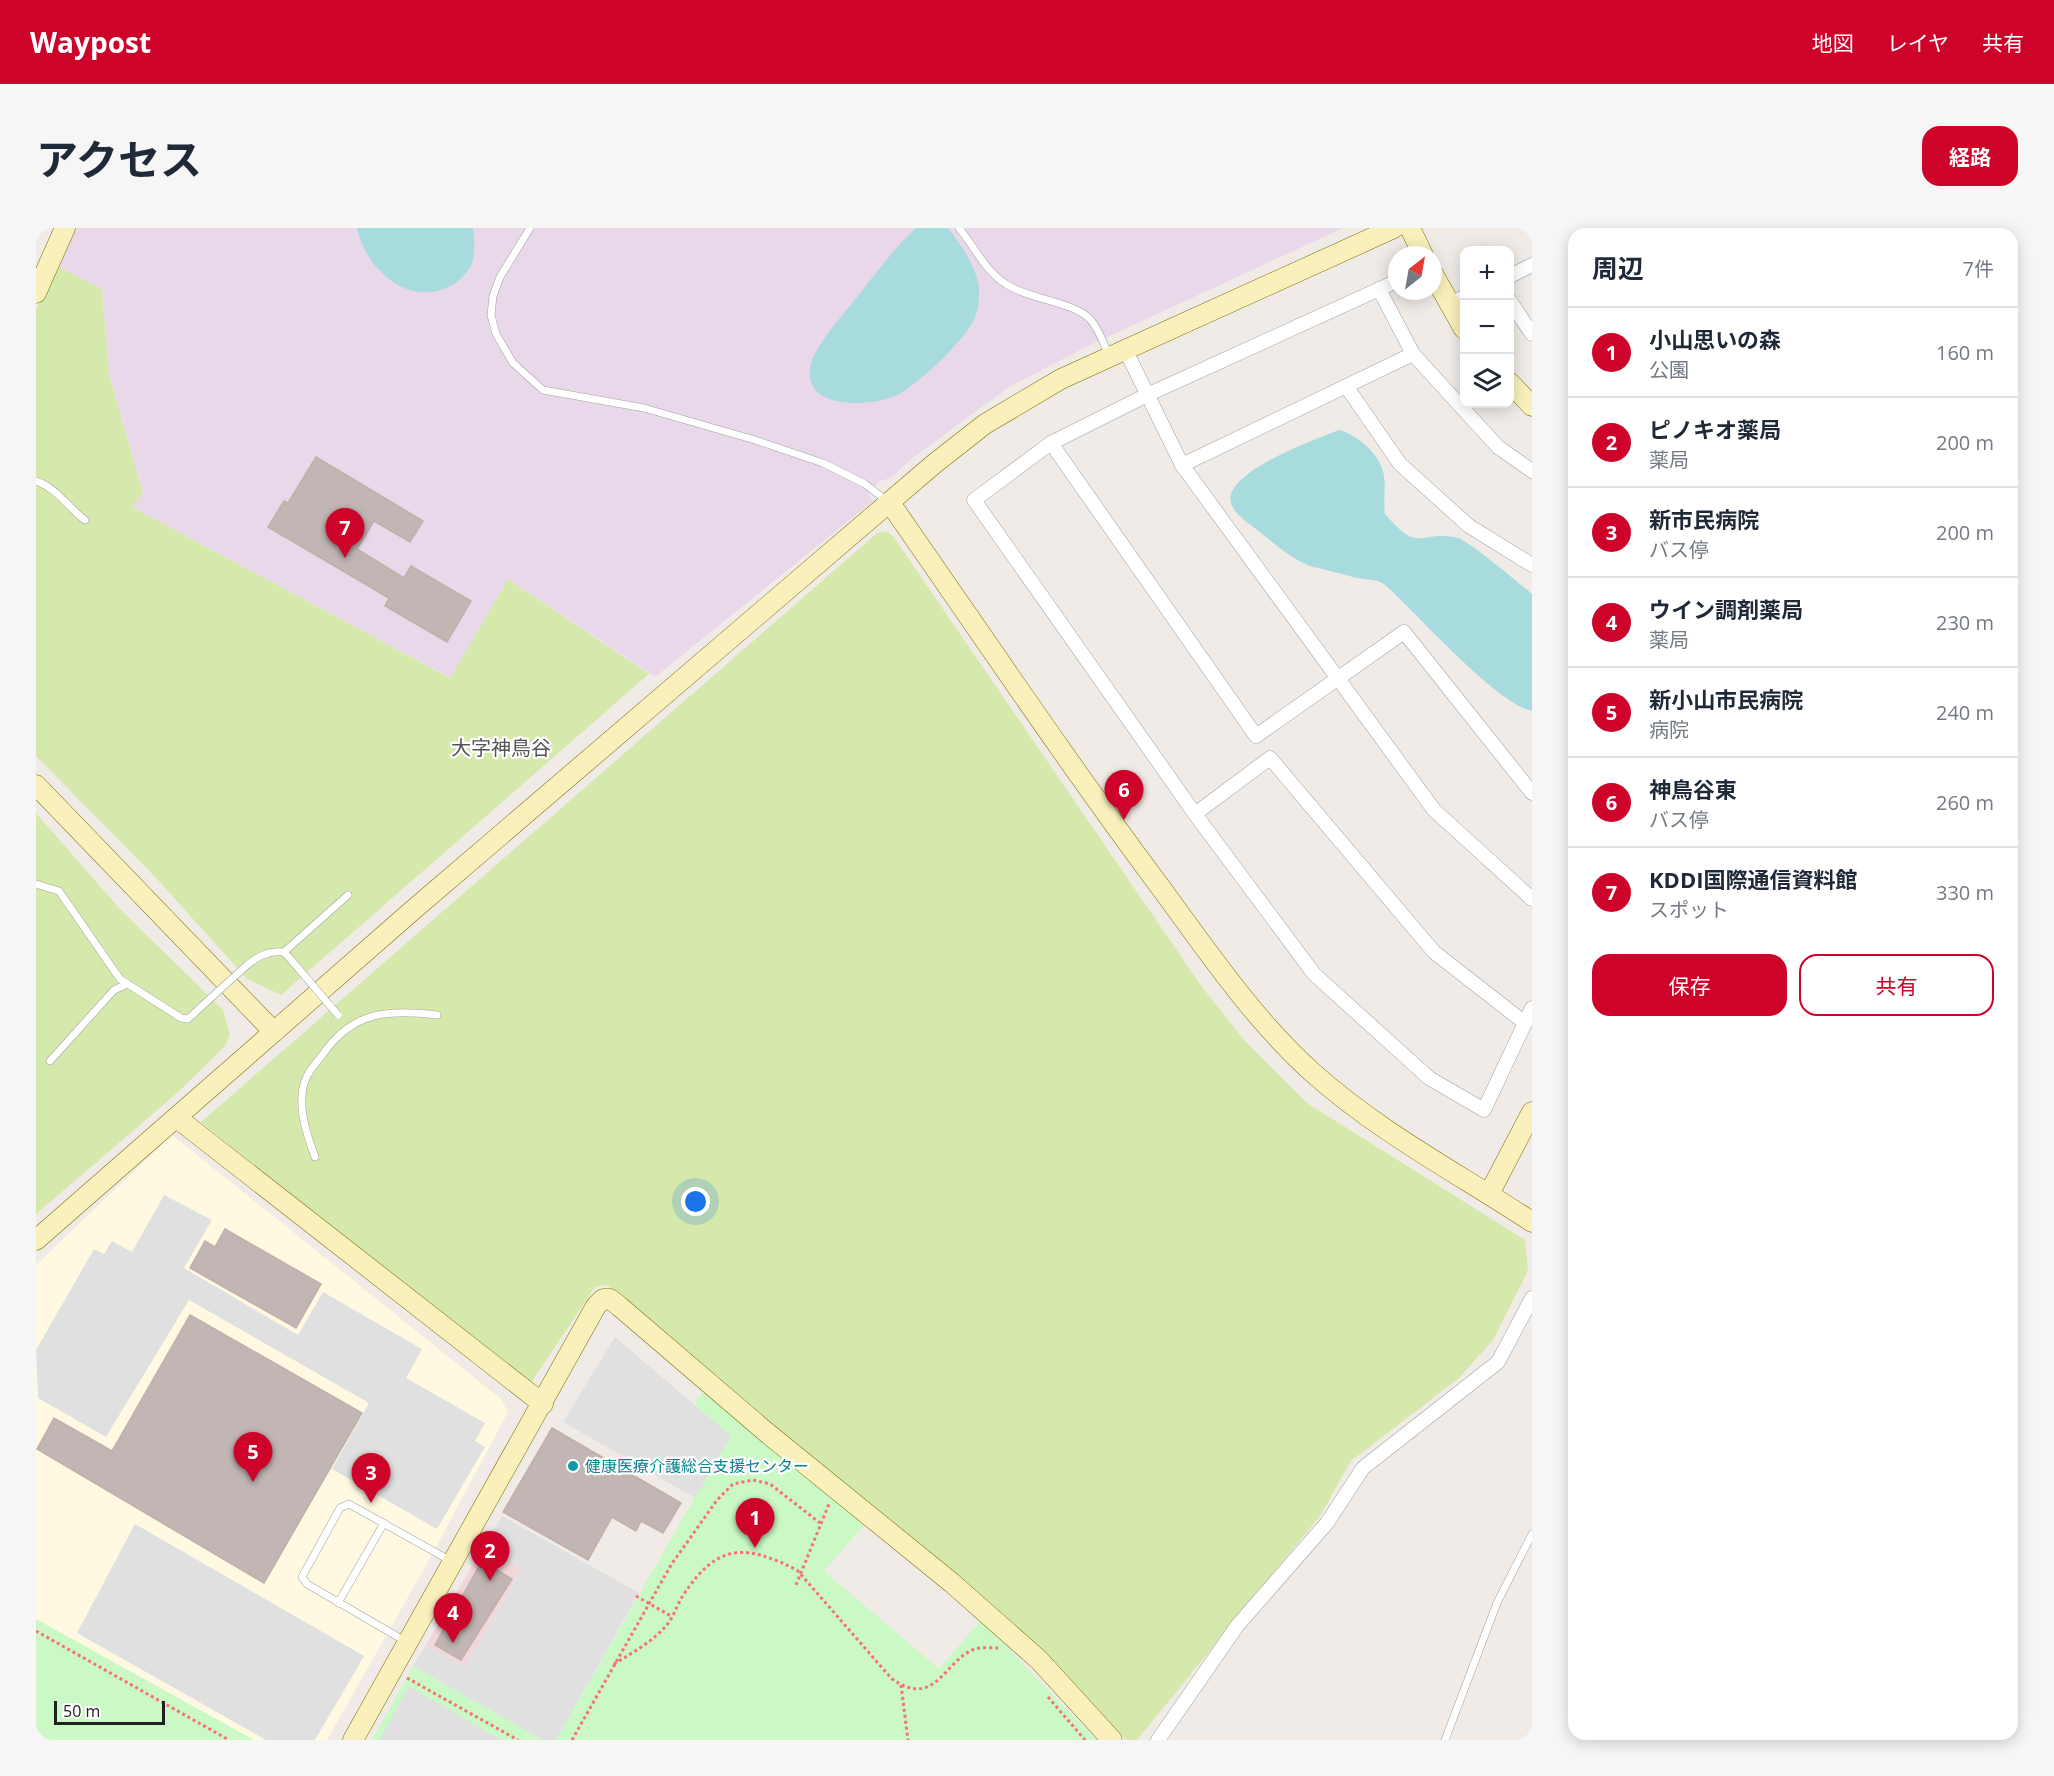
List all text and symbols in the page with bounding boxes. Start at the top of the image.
text: Waypost [30,23,151,61]
text: 地図 [1812,29,1854,57]
text: レイヤ [1887,29,1949,57]
text: 共有 [1982,29,2024,57]
button: 経路 [1922,126,2018,186]
text: アクセス [36,130,202,187]
north arrow [1388,246,1442,300]
map controls [1460,246,1514,408]
button: + [1460,246,1514,300]
text: 周辺 [1592,250,1644,286]
text: 7件 [1963,255,1994,282]
button: − [1460,300,1514,354]
text: 小山思いの森 [1649,324,1781,354]
text: 1 [1606,339,1617,366]
text: 160 m [1936,339,1994,366]
button: layers [1460,354,1514,408]
text: 公園 [1649,356,1689,383]
text: ピノキオ薬局 [1649,414,1781,444]
text: 2 [1606,429,1617,456]
text: 200 m [1936,429,1994,456]
text: 薬局 [1649,446,1689,473]
text: 新市民病院 [1649,504,1759,534]
pin: 7 [326,508,364,558]
text: 3 [1606,519,1617,546]
text: 200 m [1936,519,1994,546]
text: バス停 [1649,536,1709,563]
text: ウイン調剤薬局 [1649,594,1803,624]
text: 4 [1606,609,1617,636]
text: 230 m [1936,609,1994,636]
text: 薬局 [1649,626,1689,653]
text: 新小山市民病院 [1649,684,1803,714]
text: 5 [1606,699,1617,726]
text: 240 m [1936,699,1994,726]
text: 病院 [1649,716,1689,743]
district label: 大字神鳥谷 [451,734,551,761]
pin: 6 [1104,770,1144,820]
text: 神鳥谷東 [1649,774,1737,804]
text: 6 [1606,789,1617,816]
text: 260 m [1936,789,1994,816]
text: バス停 [1649,806,1709,833]
text: KDDI国際通信資料館 [1649,864,1857,894]
text: 7 [1606,879,1617,906]
text: 330 m [1936,879,1994,906]
text: スポット [1649,896,1729,923]
button: 保存 [1592,954,1787,1016]
button: 共有 [1799,954,1994,1016]
your location [681,1187,710,1216]
pin: 5 [234,1432,272,1482]
pin: 3 [352,1454,390,1503]
place label: 健康医療介護総合支援センター [585,1455,809,1477]
marker: 健康医療介護総合支援センター [566,1459,580,1473]
pin: 1 [736,1498,774,1548]
pin: 2 [470,1532,510,1581]
pin: 4 [434,1594,472,1643]
scale bar [54,1698,165,1726]
text: 50 m [63,1700,100,1722]

